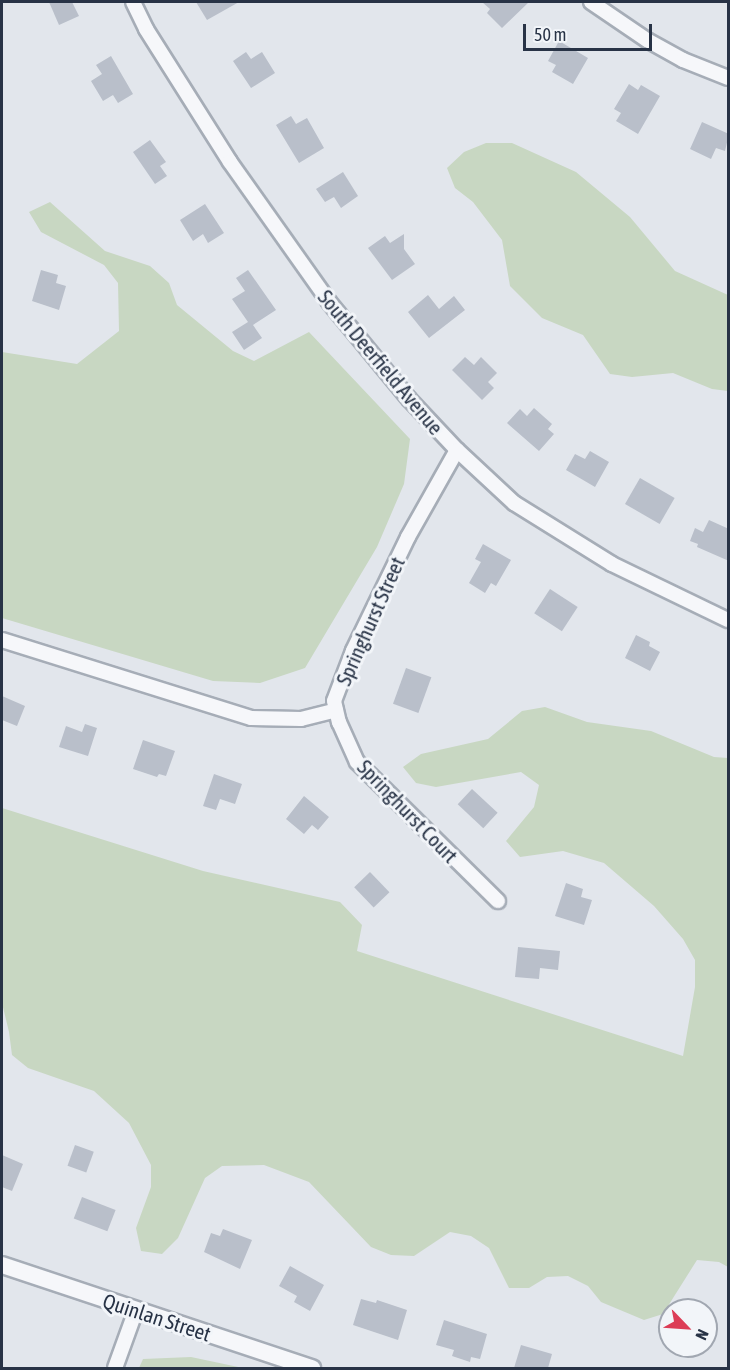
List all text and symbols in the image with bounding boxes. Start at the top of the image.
scale bar [526,12,655,50]
text: 50 m [534,24,566,45]
street label: South Deerfield Avenue [313,285,449,439]
street label: Springhurst Street [330,553,410,689]
street label: Springhurst Court [353,754,463,868]
street label: Quinlan Street [100,1288,214,1346]
north arrow [658,1298,718,1358]
text: N [692,1327,713,1343]

